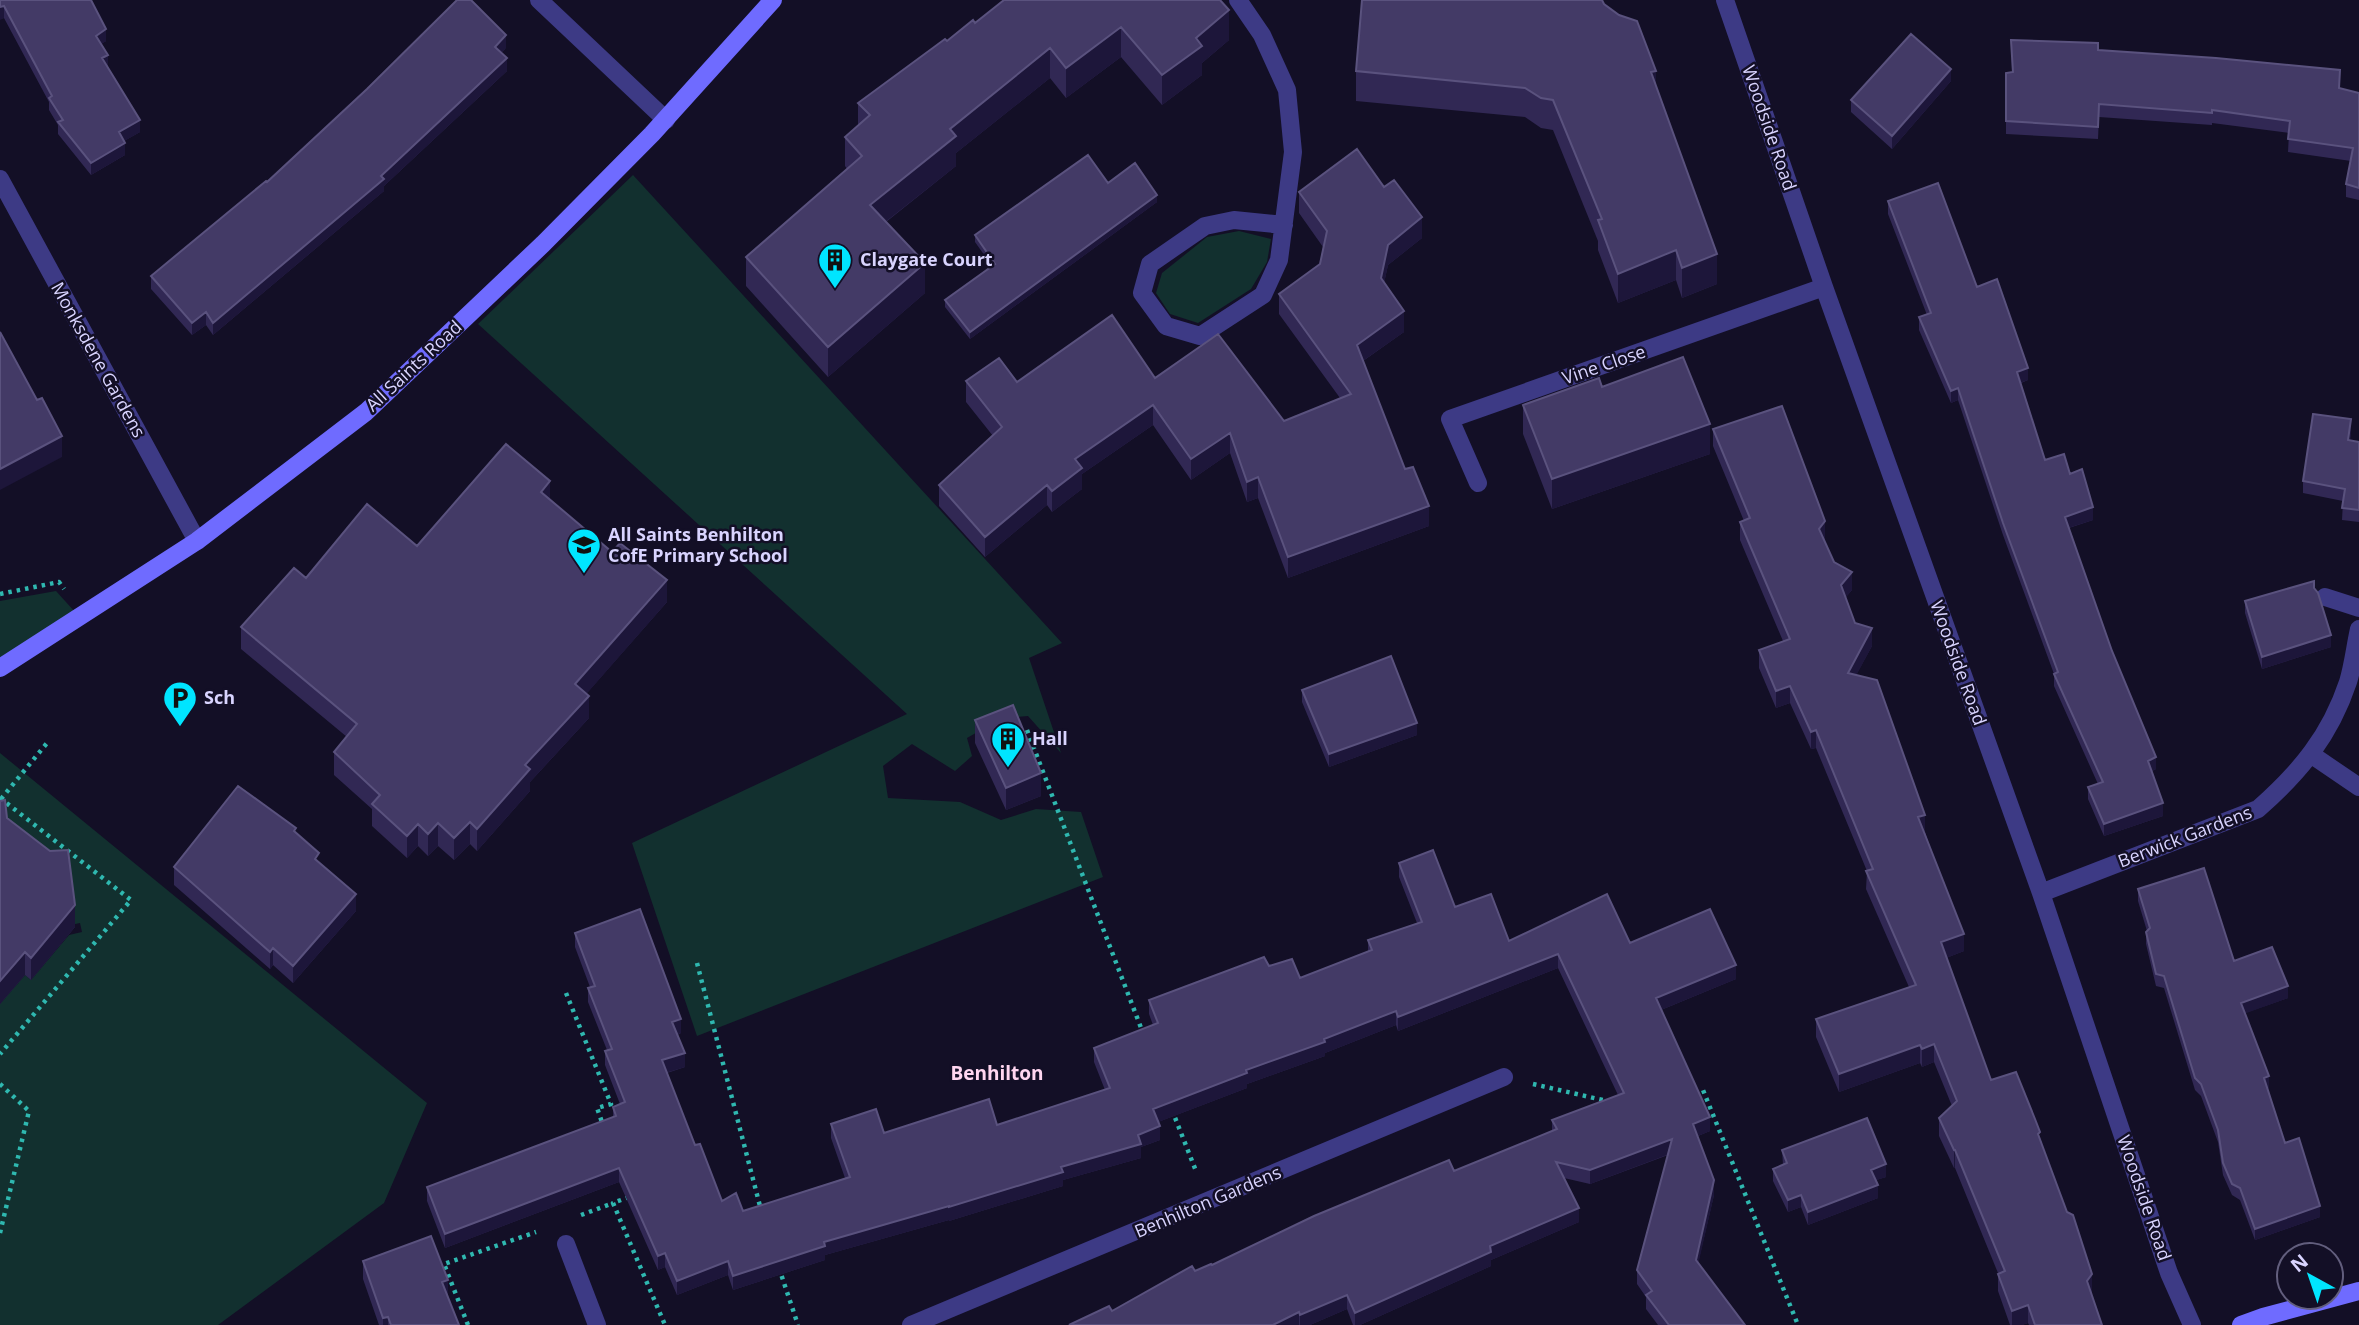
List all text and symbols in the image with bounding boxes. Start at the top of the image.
street label: Woodside Road [1737,62,1803,194]
building icon: Claygate Court [816,241,854,290]
place label: Claygate Court [860,247,993,271]
street label: Monksdene Gardens [46,278,152,442]
street label: All Saints Road [360,314,467,416]
street label: Vine Close [1559,339,1648,389]
place label: All Saints Benhilton CofE Primary School [608,522,788,567]
school or university icon: All Saints Benhilton CofE Primary School [565,526,603,575]
street label: Woodside Road [1925,597,1993,728]
parking icon: Sch [161,679,199,728]
place label: Sch [204,685,235,709]
building icon: Hall [989,720,1027,769]
place label: Hall [1032,726,1068,750]
street label: Berwick Gardens [2114,800,2255,873]
district label: Benhilton [950,1060,1044,1086]
street label: Woodside Road [2112,1132,2178,1264]
street label: Benhilton Gardens [1131,1159,1285,1243]
north arrow [2275,1241,2345,1311]
text: N [2285,1248,2313,1278]

